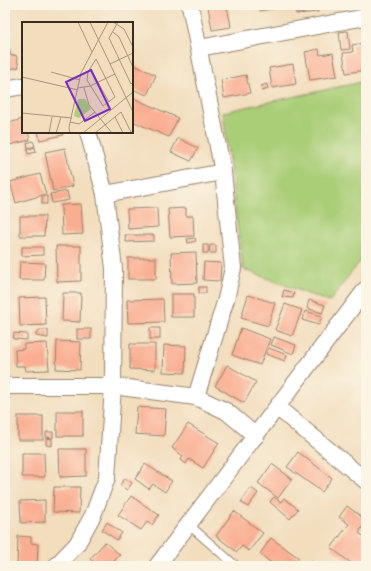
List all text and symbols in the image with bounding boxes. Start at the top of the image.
inset map [22,22,133,133]

